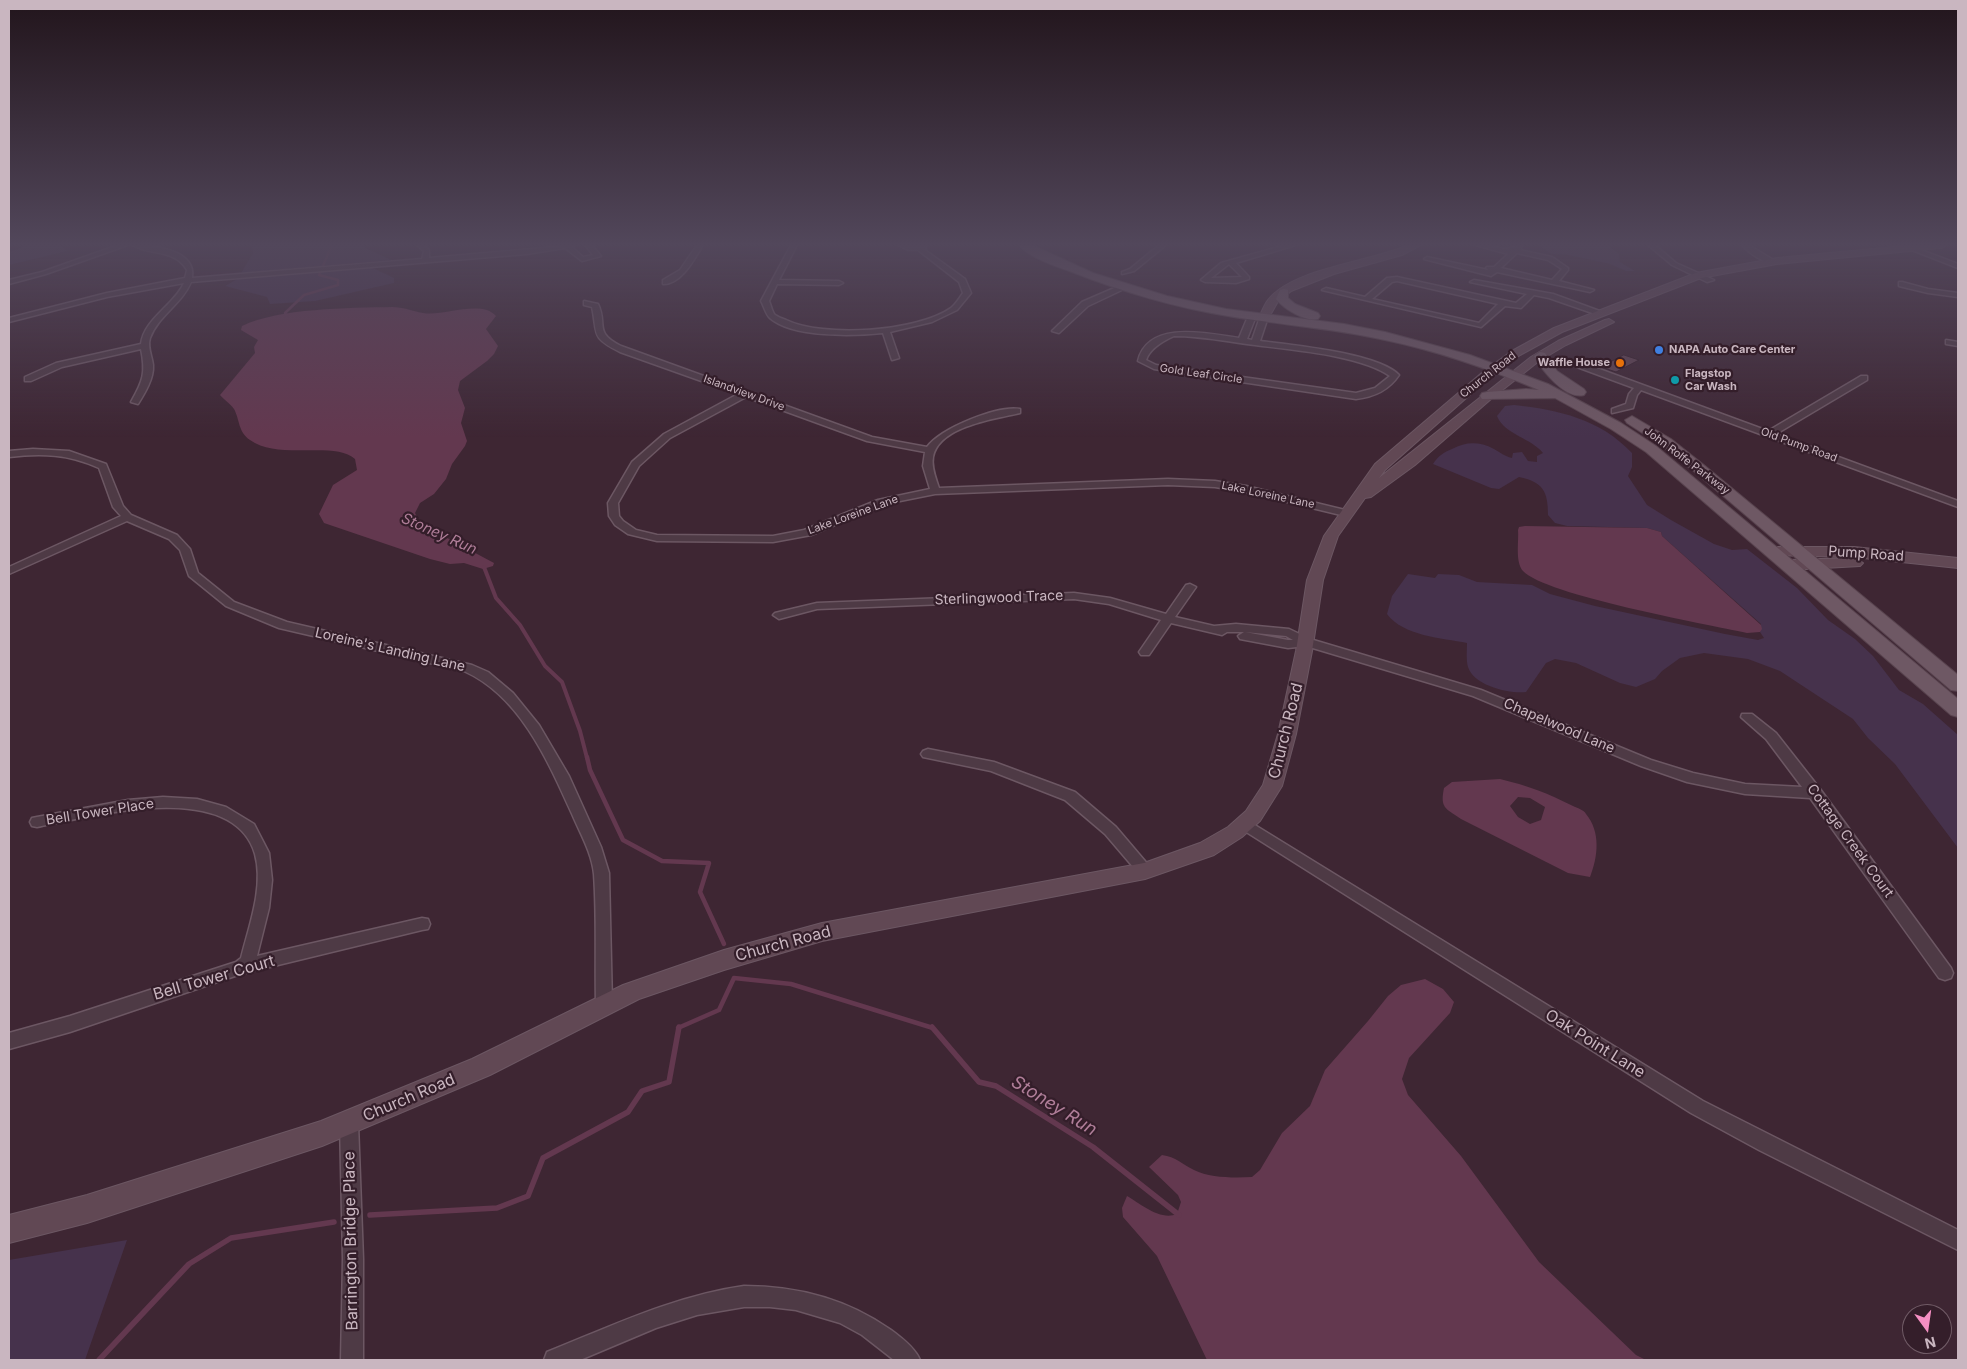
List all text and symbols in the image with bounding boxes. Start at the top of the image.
place label: NAPA Auto Care Center [1669,343,1795,357]
marker: NAPA Auto Care Center [1653,344,1665,356]
street label: Church Road [1457,349,1519,401]
place label: Waffle House [1538,356,1610,370]
marker: Waffle House [1614,357,1626,369]
street label: Gold Leaf Circle [1159,362,1243,386]
place label: Flagstop Car Wash [1685,367,1737,393]
street label: Islandview Drive [702,372,786,414]
marker: Flagstop Car Wash [1669,374,1681,386]
street label: John Rolfe Parkway [1642,425,1732,497]
street label: Old Pump Road [1759,425,1839,465]
street label: Lake Loreine Lane [1220,479,1316,511]
street label: Lake Loreine Lane [806,493,900,537]
water label: Stoney Run [399,509,479,559]
street label: Pump Road [1828,543,1904,565]
street label: Sterlingwood Trace [934,587,1064,609]
street label: Loreine's Landing Lane [313,625,467,675]
street label: Church Road [1265,681,1307,781]
street label: Chapelwood Lane [1501,695,1617,757]
street label: Cottage Creek Court [1803,781,1897,901]
street label: Bell Tower Place [45,795,155,829]
street label: Church Road [733,922,833,966]
street label: Bell Tower Court [151,951,277,1005]
street label: Oak Point Lane [1542,1006,1648,1082]
street label: Church Road [360,1070,458,1126]
water label: Stoney Run [1007,1071,1101,1141]
street label: Barrington Bridge Place [340,1151,362,1331]
north arrow [1902,1304,1952,1354]
text: N [1923,1334,1938,1353]

